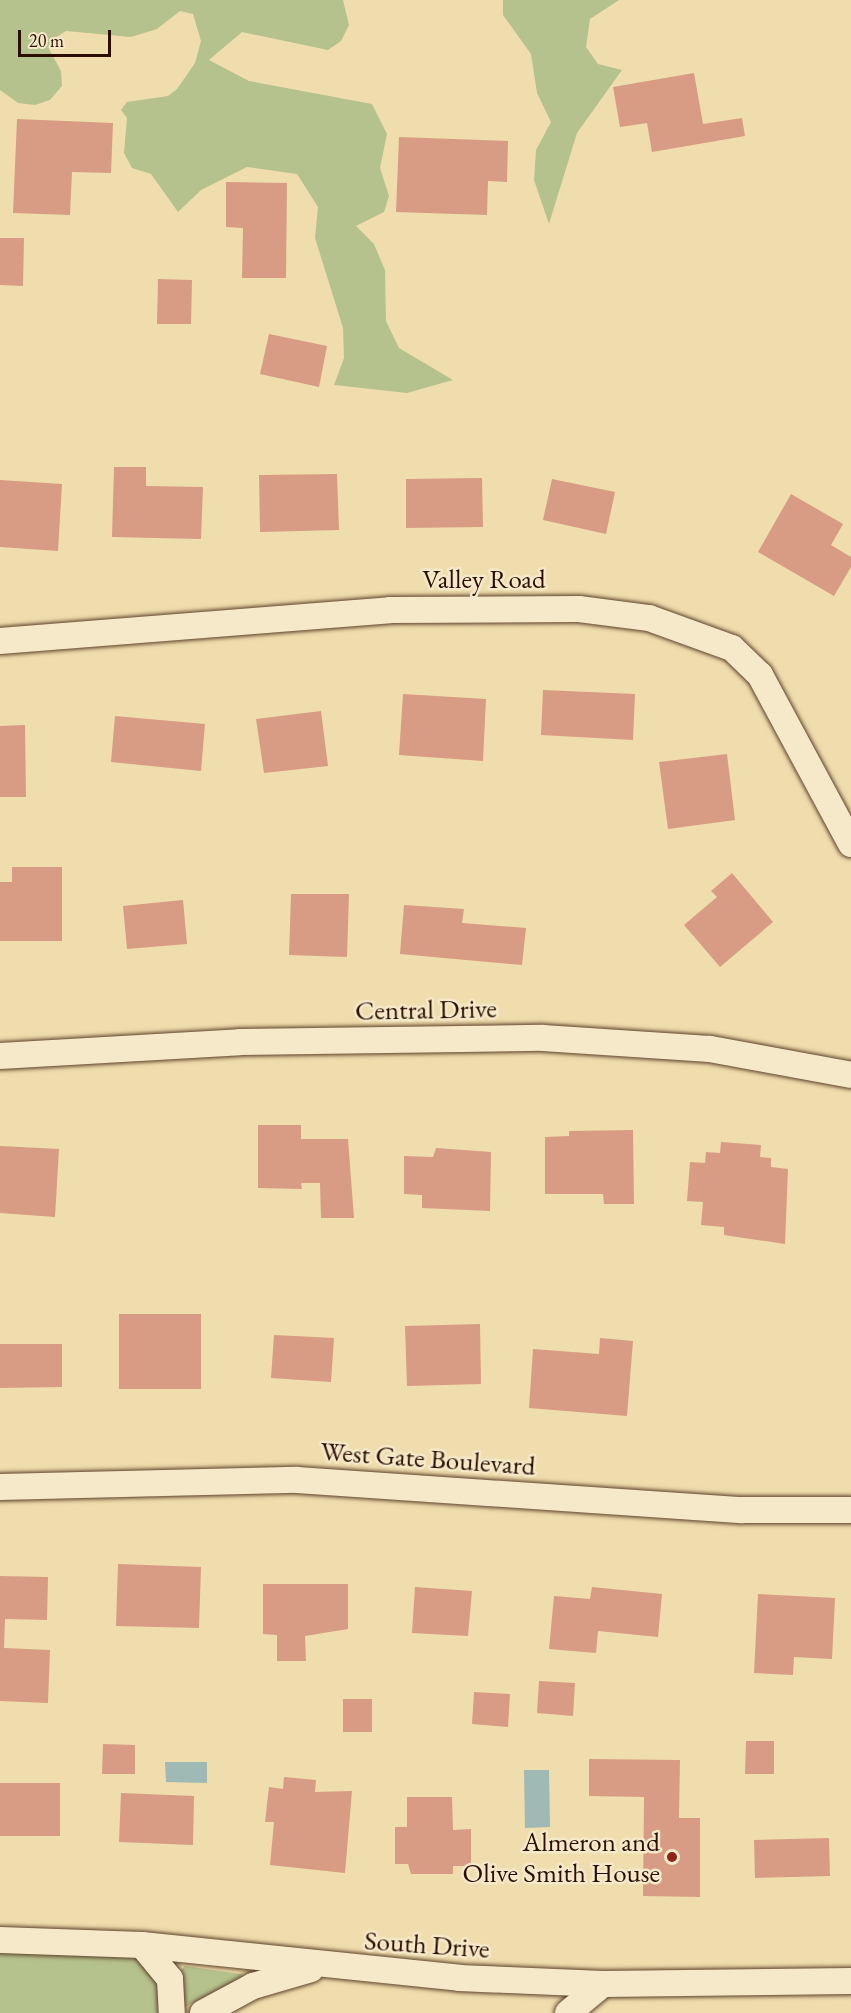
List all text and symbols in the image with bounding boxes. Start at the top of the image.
scale bar [21,18,114,56]
text: 20 m [29,29,64,52]
street label: Valley Road [422,563,546,595]
street label: Central Drive [355,992,497,1026]
street label: West Gate Boulevard [319,1434,537,1482]
place label: Almeron and Olive Smith House [463,1825,660,1888]
marker: Almeron and Olive Smith House [665,1850,679,1864]
street label: South Drive [363,1923,491,1965]

